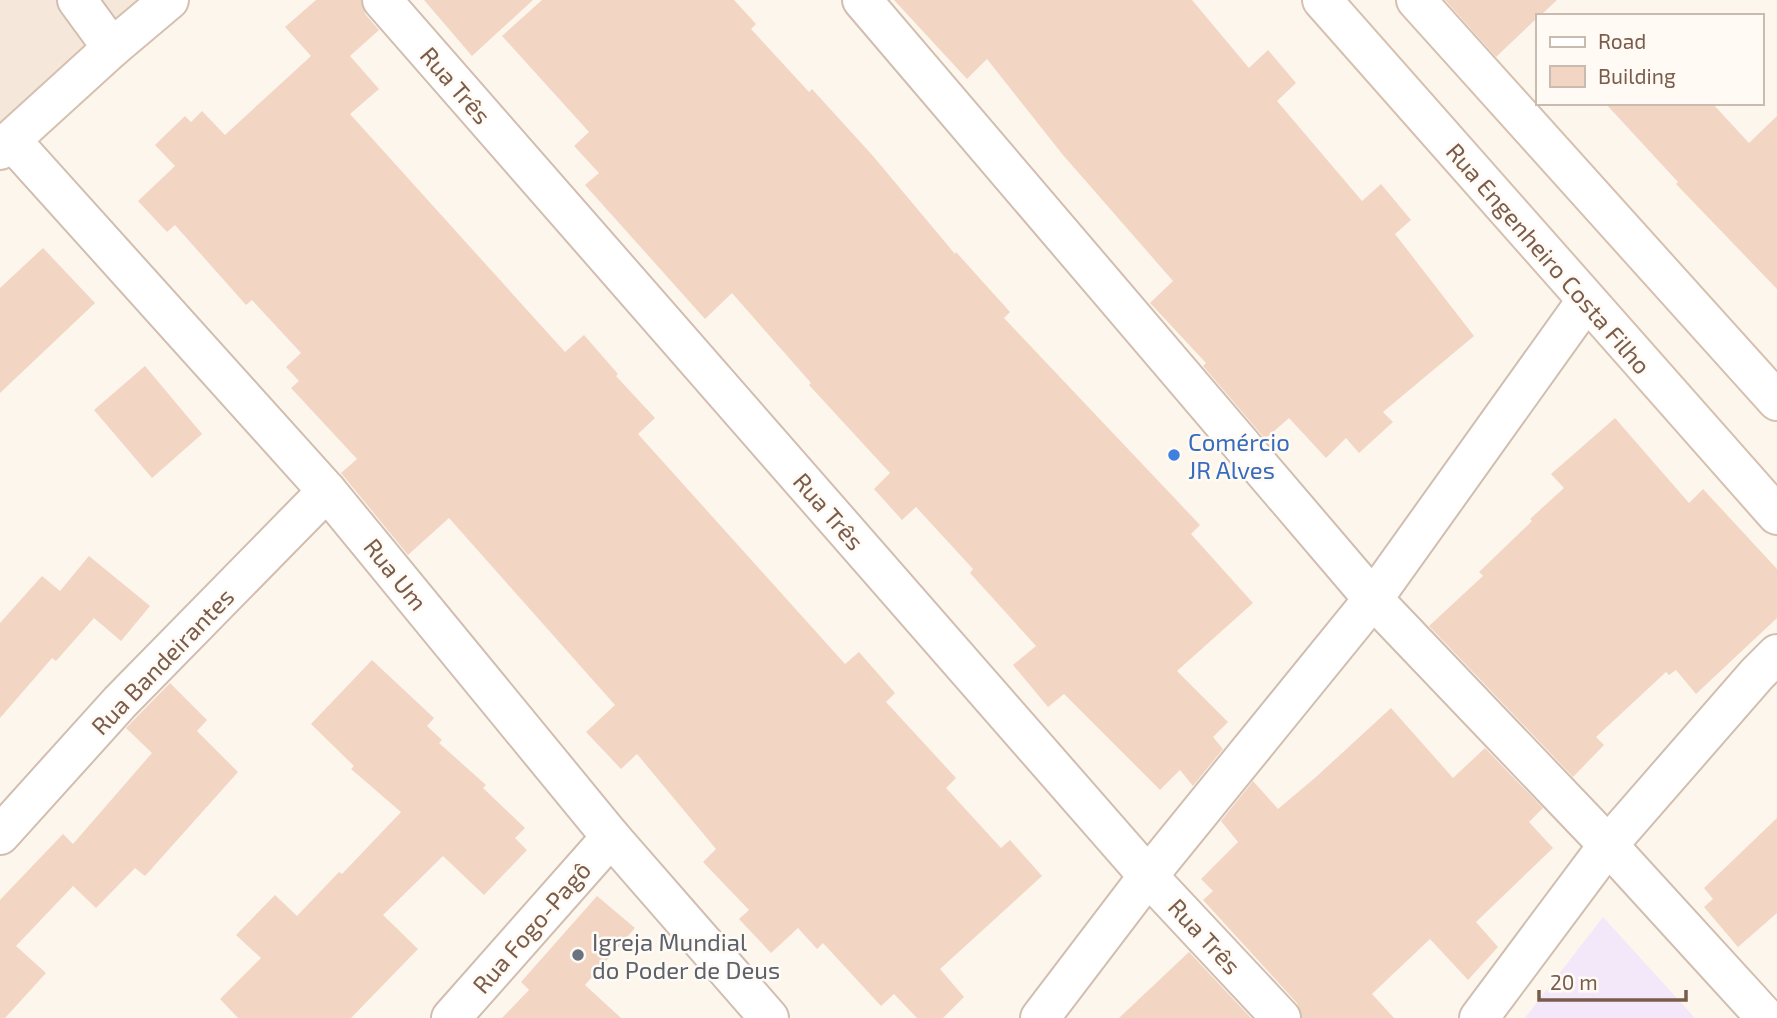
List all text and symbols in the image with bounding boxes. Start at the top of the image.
legend [1536,14,1763,105]
text: Road [1598,28,1646,53]
street label: Rua Três [415,41,497,129]
text: Building [1598,63,1676,88]
street label: Rua Engenheiro Costa Filho [1441,137,1657,379]
place label: Comércio JR Alves [1188,427,1290,484]
marker: Comércio JR Alves [1166,447,1182,463]
street label: Rua Três [788,467,870,555]
street label: Rua Um [358,532,434,616]
street label: Rua Bandeirantes [85,582,239,740]
street label: Rua Fogo-Pagô [466,855,596,999]
street label: Rua Três [1163,892,1247,980]
place label: Igreja Mundial do Poder de Deus [592,927,780,984]
marker: Igreja Mundial do Poder de Deus [570,947,586,963]
scale bar [1539,958,1686,1002]
text: 20 m [1550,969,1598,994]

